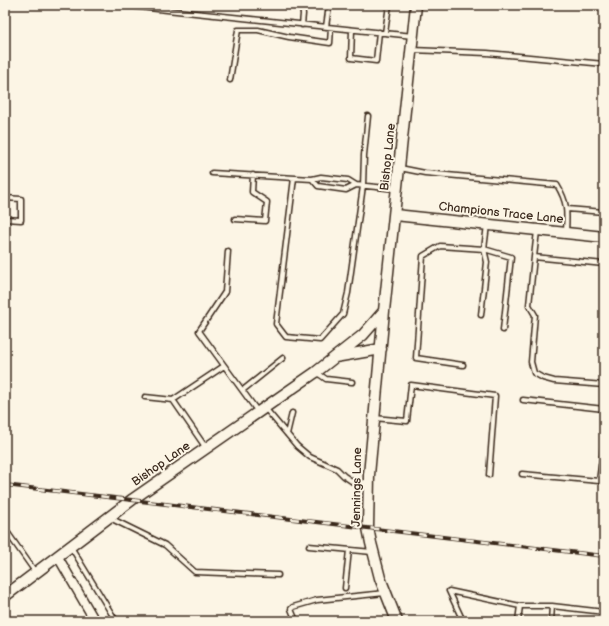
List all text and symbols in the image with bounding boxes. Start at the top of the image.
street label: Bishop Lane [377,122,399,192]
street label: Champions Trace Lane [438,199,564,227]
street label: Bishop Lane [129,438,193,490]
street label: Jennings Lane [349,447,365,527]

